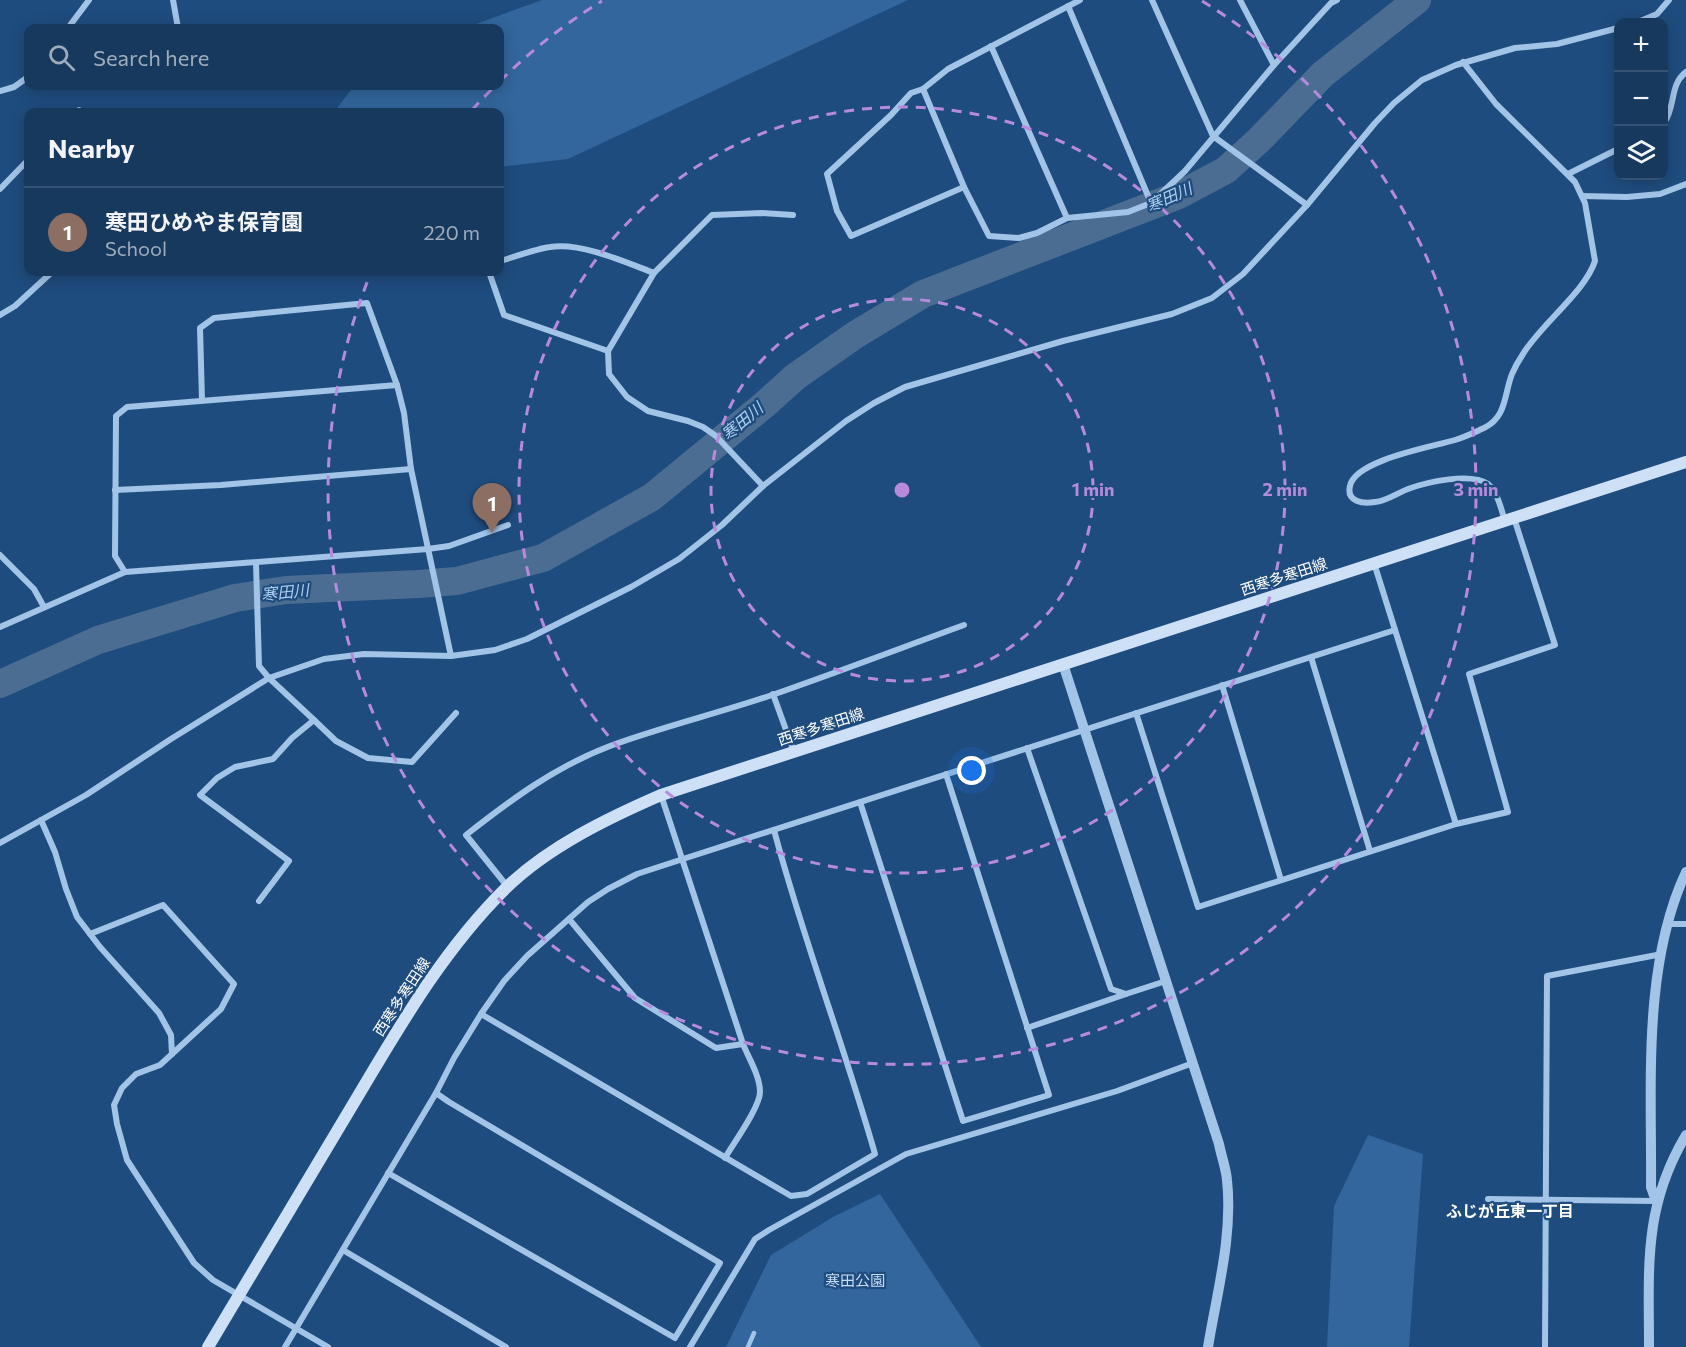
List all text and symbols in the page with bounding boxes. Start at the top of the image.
map controls [1614,18,1668,180]
button: + [1614,18,1668,72]
search box [24,24,504,90]
icon: search [45,41,78,74]
text: Search here [93,44,209,71]
button: − [1614,72,1668,126]
button: layers [1614,126,1668,180]
text: Nearby [48,132,135,163]
water label: 寒田川 [1143,177,1196,215]
text: 寒田ひめやま保育園 [105,208,303,235]
text: 1 [63,220,72,244]
text: 220 m [424,220,480,244]
text: School [105,236,167,260]
water label: 寒田川 [717,397,768,443]
text: 1 min [1072,478,1114,500]
text: 2 min [1263,478,1307,500]
text: 3 min [1453,478,1499,500]
centre of rings [892,480,912,500]
pin: 1 [472,484,512,533]
street label: 西寒多寒田線 [1238,554,1329,599]
water label: 寒田川 [260,579,312,603]
street label: 西寒多寒田線 [775,704,866,749]
your location [957,756,986,785]
street label: 西寒多寒田線 [369,954,433,1039]
district label: ふじが丘東一丁目 [1446,1201,1574,1220]
park label: 寒田公園 [825,1271,885,1289]

